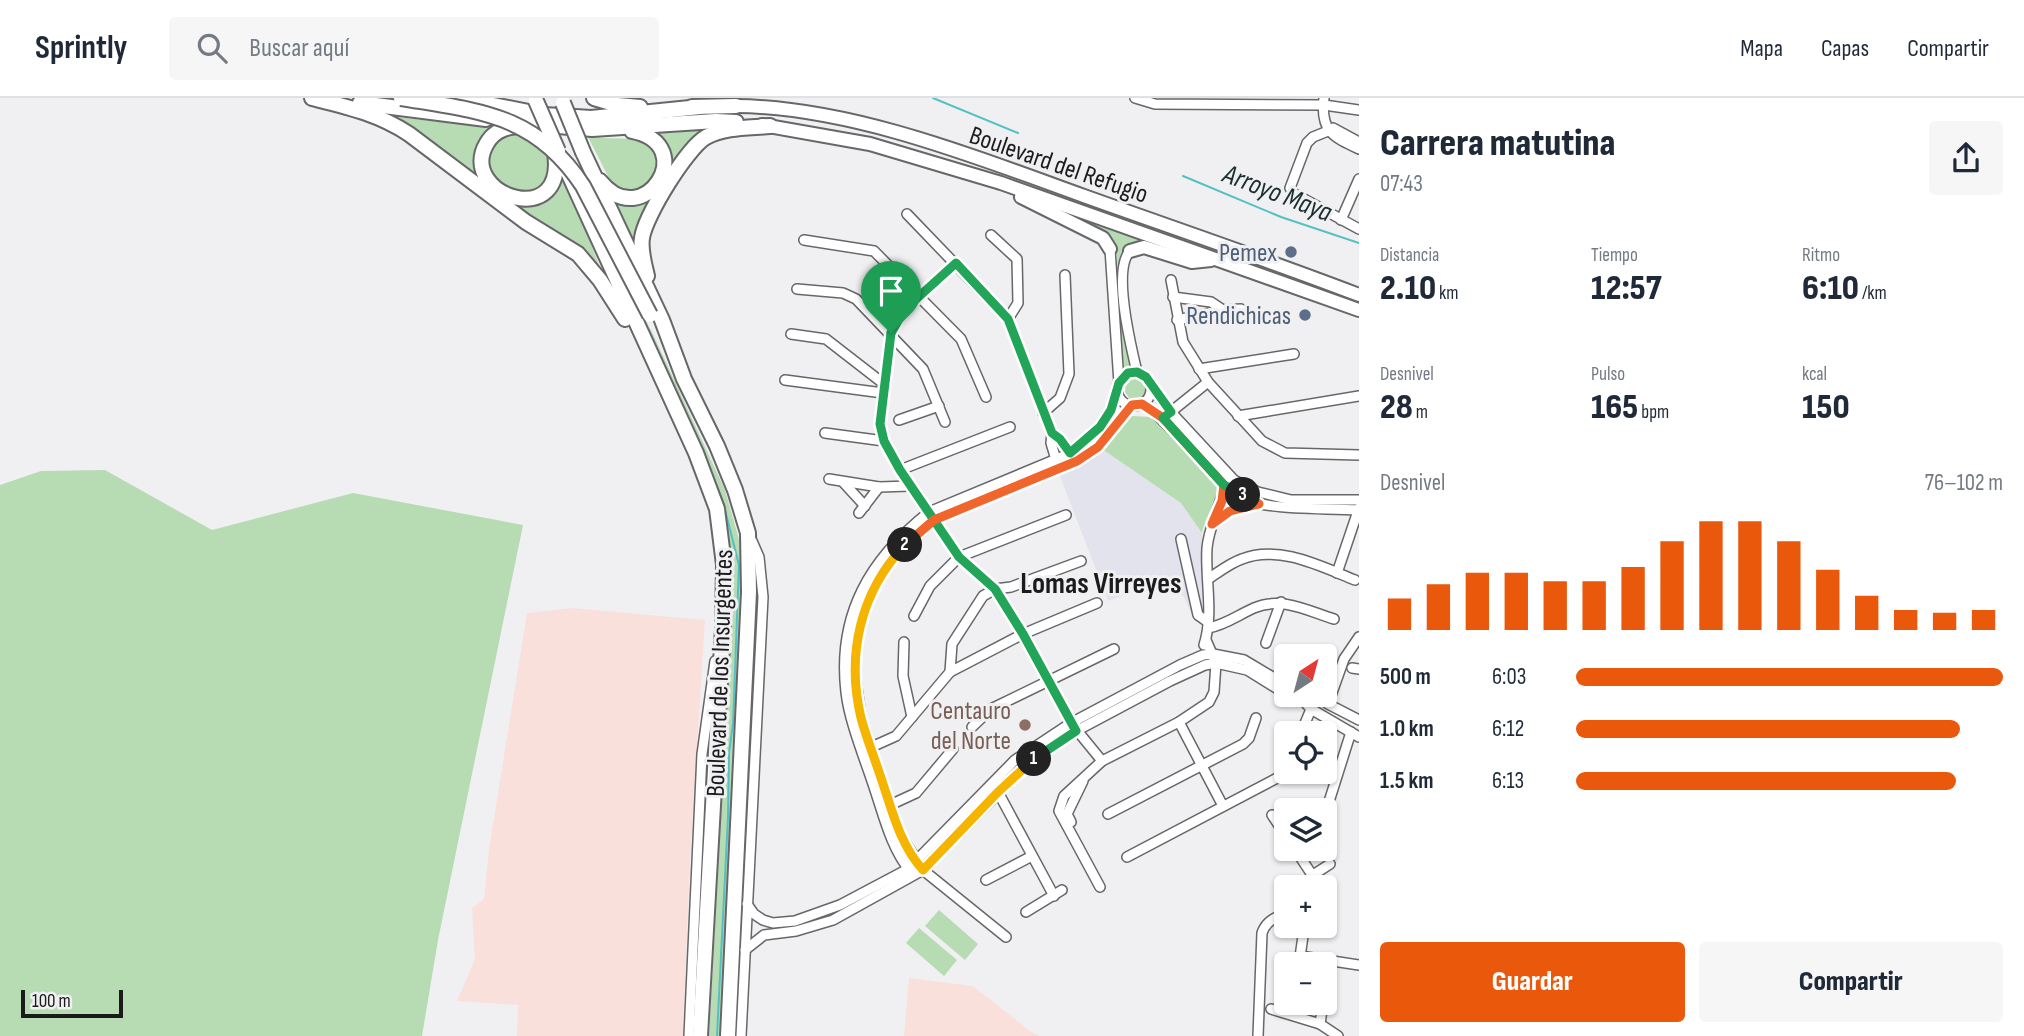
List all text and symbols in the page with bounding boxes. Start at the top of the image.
search box [169,17,659,80]
text: Sprintly [35,28,127,68]
icon: search [193,29,231,67]
text: Buscar aquí [249,33,349,64]
text: Mapa [1740,34,1783,63]
text: Capas [1821,34,1869,63]
text: Compartir [1907,34,1989,63]
street label: Boulevard del Refugio [965,120,1152,210]
text: Carrera matutina [1380,121,1615,166]
button: share [1929,121,2003,195]
water label: Arroyo Maya [1217,157,1337,229]
text: 07:43 [1380,170,1423,198]
place label: Pemex [1219,238,1277,269]
marker: Pemex [1283,244,1299,260]
text: Distancia [1380,244,1439,267]
text: Tiempo [1591,244,1638,267]
text: Ritmo [1802,244,1840,267]
pin [861,261,921,333]
text: 2.10 [1380,267,1436,310]
text: 12:57 [1591,267,1662,310]
text: 6:10 [1802,267,1859,310]
icon: arrive [872,272,910,310]
text: km [1436,282,1459,305]
text: /km [1859,282,1887,305]
place label: Rendichicas [1186,301,1291,332]
marker: Rendichicas [1297,307,1313,323]
text: Desnivel [1380,363,1434,386]
text: Pulso [1591,363,1625,386]
text: kcal [1802,363,1827,386]
text: 28 [1380,386,1413,429]
text: 165 [1591,386,1638,429]
text: 150 [1802,386,1850,429]
text: m [1413,401,1428,424]
text: bpm [1638,401,1669,424]
text: Desnivel [1380,469,1445,497]
text: 76–102 m [1925,469,2003,497]
pin: 3 [1226,478,1260,512]
text: 3 [1238,483,1247,506]
pin: 2 [888,528,922,562]
text: 2 [900,533,909,556]
street label: Boulevard de los Insurgentes [701,549,740,797]
district label: Lomas Virreyes [1020,566,1182,602]
north arrow [1274,644,1337,707]
map controls [1274,644,1337,1015]
text: 500 m [1380,663,1431,691]
text: 6:03 [1492,663,1526,691]
place label: Centauro del Norte [930,696,1011,757]
text: 1.0 km [1380,715,1434,743]
text: 6:12 [1492,715,1524,743]
marker: Centauro del Norte [1017,717,1033,733]
button: locate [1274,721,1337,784]
pin: 1 [1016,742,1052,776]
text: 1 [1030,747,1037,770]
text: 1.5 km [1380,767,1433,795]
text: 6:13 [1492,767,1524,795]
button: layers [1274,798,1337,861]
button: + [1274,875,1337,938]
button: Guardar [1380,942,1685,1022]
button: Compartir [1699,942,2003,1022]
button: − [1274,952,1337,1015]
scale bar [21,987,122,1019]
text: 100 m [32,990,71,1013]

